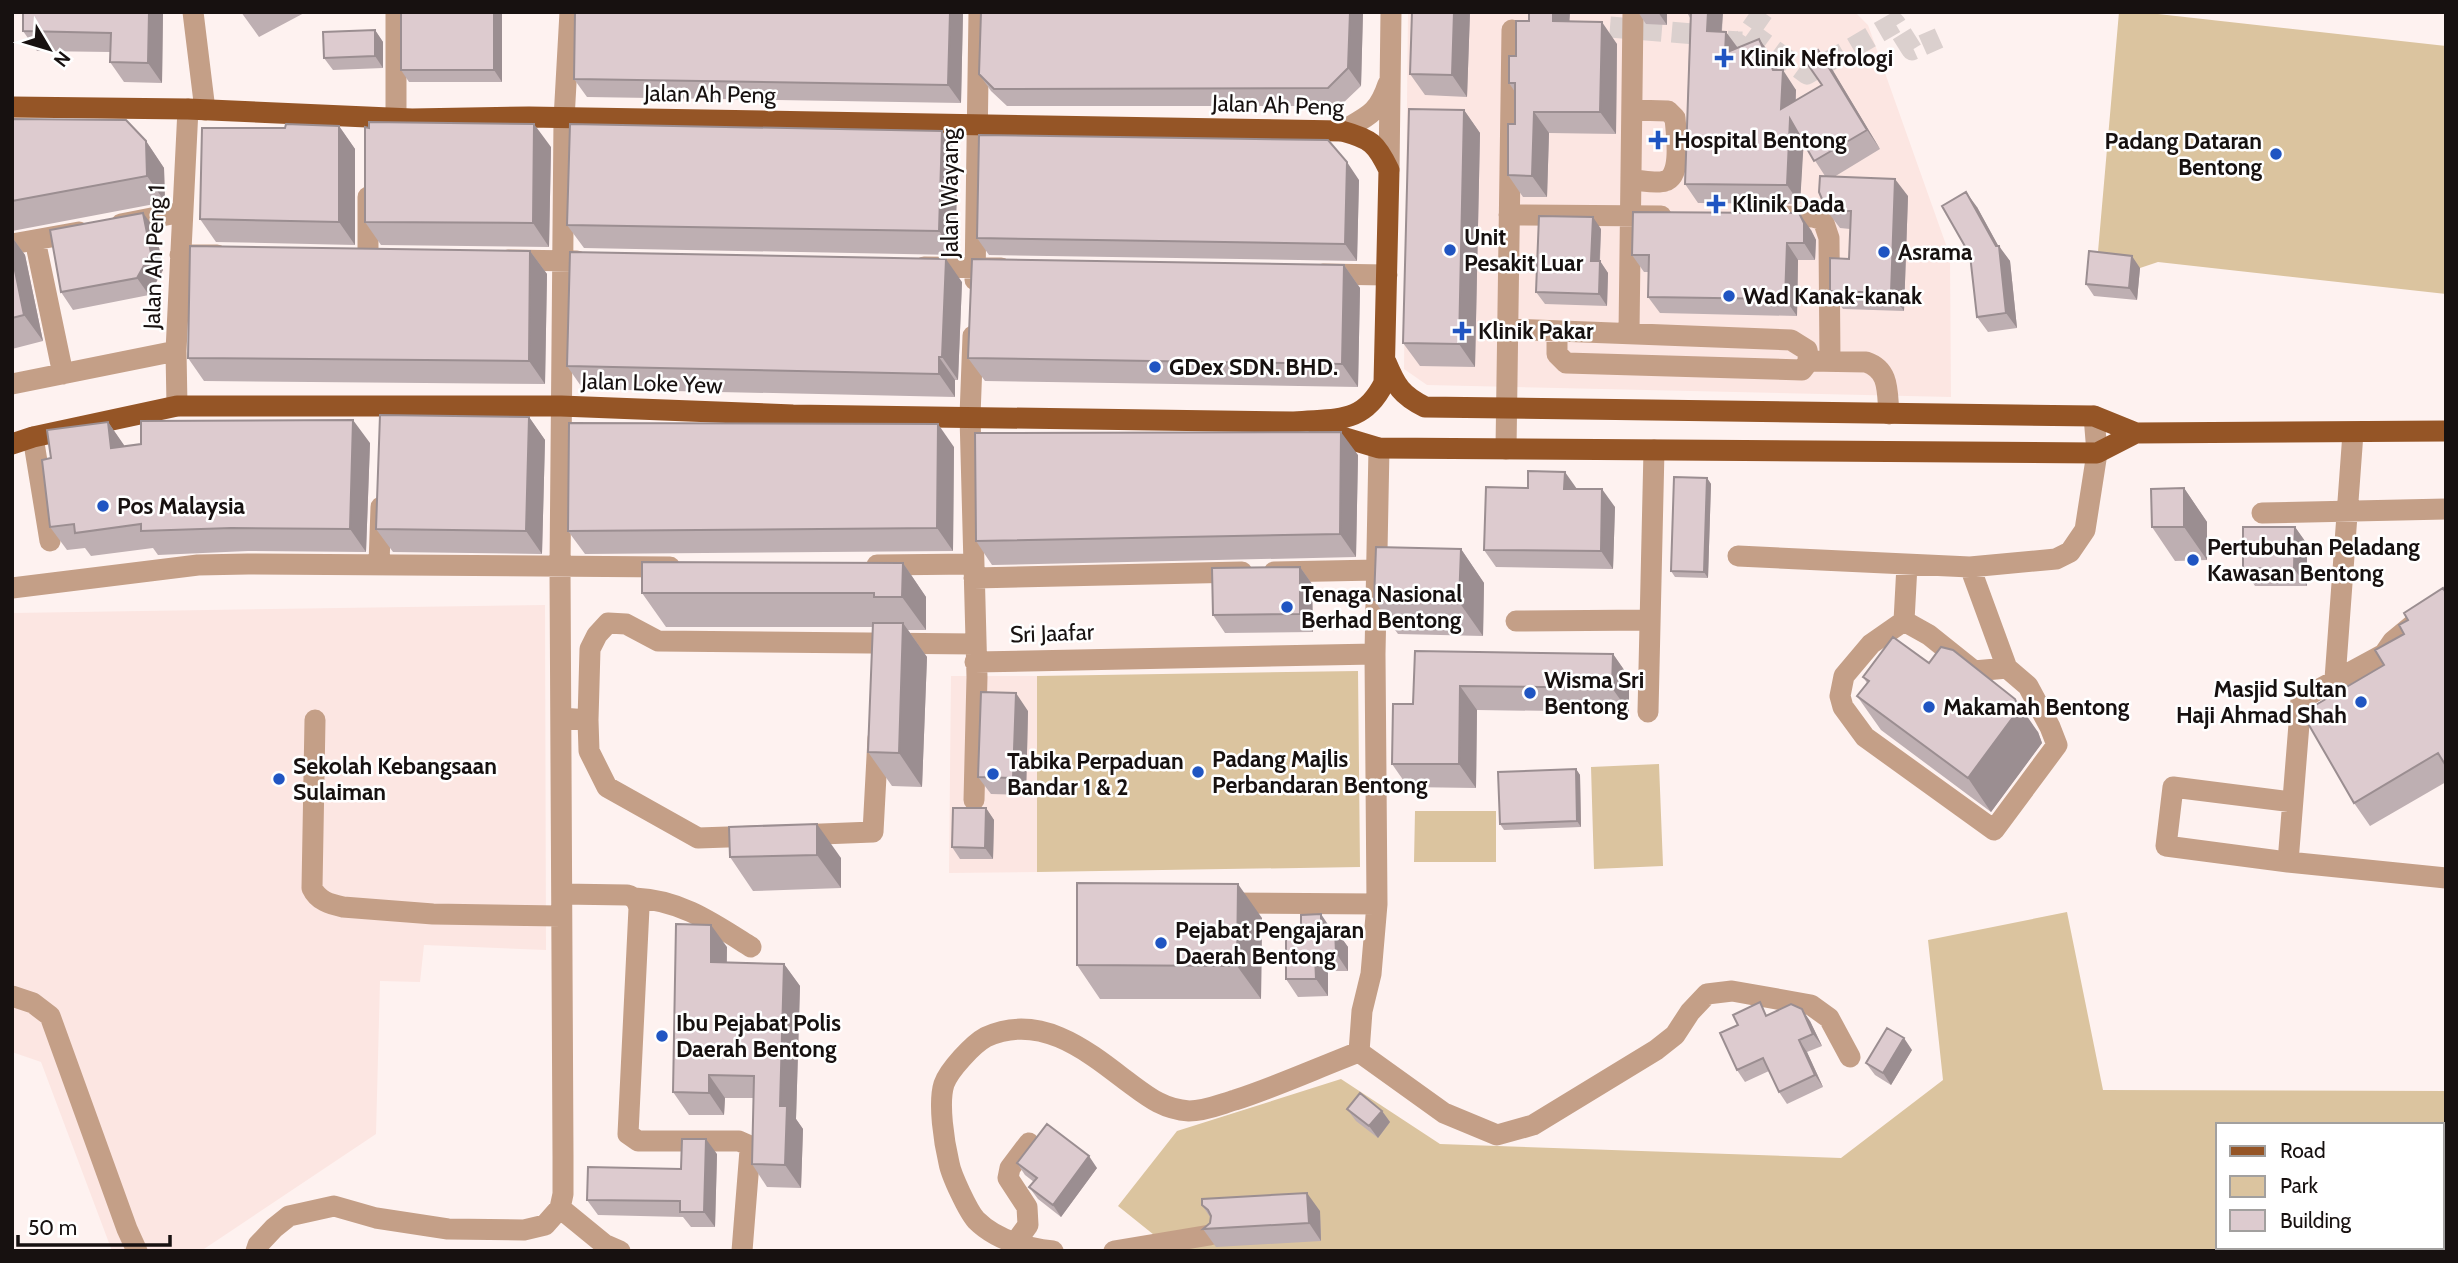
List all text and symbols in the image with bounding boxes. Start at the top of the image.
north arrow [14,14,84,84]
place label: Klinik Nefrologi [1740,44,1893,72]
text: N [49,47,75,72]
marker: Klinik Nefrologi [1714,48,1734,68]
street label: Jalan Ah Peng [643,79,777,109]
street label: Jalan Ah Peng [1211,89,1345,121]
place label: Hospital Bentong [1674,126,1847,154]
place label: Padang Dataran Bentong [2105,127,2262,181]
street label: Jalan Wayang [936,128,964,259]
marker: Hospital Bentong [1648,130,1668,150]
marker: Padang Dataran Bentong [2268,146,2284,162]
street label: Jalan Ah Peng 1 [137,184,171,331]
place label: Klinik Dada [1732,190,1845,218]
marker: Klinik Dada [1706,194,1726,214]
place label: Unit Pesakit Luar [1464,223,1584,277]
place label: Asrama [1898,238,1973,266]
marker: Unit Pesakit Luar [1442,242,1458,258]
marker: Asrama [1876,244,1892,260]
place label: Wad Kanak-kanak [1743,282,1923,310]
marker: Wad Kanak-kanak [1721,288,1737,304]
place label: Klinik Pakar [1478,317,1594,345]
marker: Klinik Pakar [1452,321,1472,341]
place label: GDex SDN. BHD. [1169,353,1338,381]
marker: GDex SDN. BHD. [1147,359,1163,375]
street label: Jalan Loke Yew [580,367,723,399]
place label: Pos Malaysia [117,492,245,520]
marker: Pos Malaysia [95,498,111,514]
place label: Pertubuhan Peladang Kawasan Bentong [2207,533,2420,587]
marker: Pertubuhan Peladang Kawasan Bentong [2185,552,2201,568]
place label: Tenaga Nasional Berhad Bentong [1301,580,1462,634]
marker: Tenaga Nasional Berhad Bentong [1279,599,1295,615]
street label: Sri Jaafar [1010,618,1095,648]
place label: Wisma Sri Bentong [1544,666,1644,720]
place label: Masjid Sultan Haji Ahmad Shah [2176,675,2347,729]
marker: Wisma Sri Bentong [1522,685,1538,701]
place label: Makamah Bentong [1943,693,2130,721]
marker: Masjid Sultan Haji Ahmad Shah [2353,694,2369,710]
marker: Makamah Bentong [1921,699,1937,715]
place label: Padang Majlis Perbandaran Bentong [1212,745,1428,799]
place label: Tabika Perpaduan Bandar 1 & 2 [1007,747,1184,801]
place label: Sekolah Kebangsaan Sulaiman [293,752,497,806]
marker: Padang Majlis Perbandaran Bentong [1190,764,1206,780]
marker: Tabika Perpaduan Bandar 1 & 2 [985,766,1001,782]
marker: Sekolah Kebangsaan Sulaiman [271,771,287,787]
place label: Pejabat Pengajaran Daerah Bentong [1175,916,1364,970]
marker: Pejabat Pengajaran Daerah Bentong [1153,935,1169,951]
place label: Ibu Pejabat Polis Daerah Bentong [676,1009,841,1063]
marker: Ibu Pejabat Polis Daerah Bentong [654,1028,670,1044]
legend [2216,1123,2444,1249]
text: Road [2280,1138,2326,1163]
text: Park [2280,1173,2318,1198]
scale bar [18,1204,170,1248]
text: Building [2280,1208,2352,1233]
text: 50 m [28,1215,77,1240]

